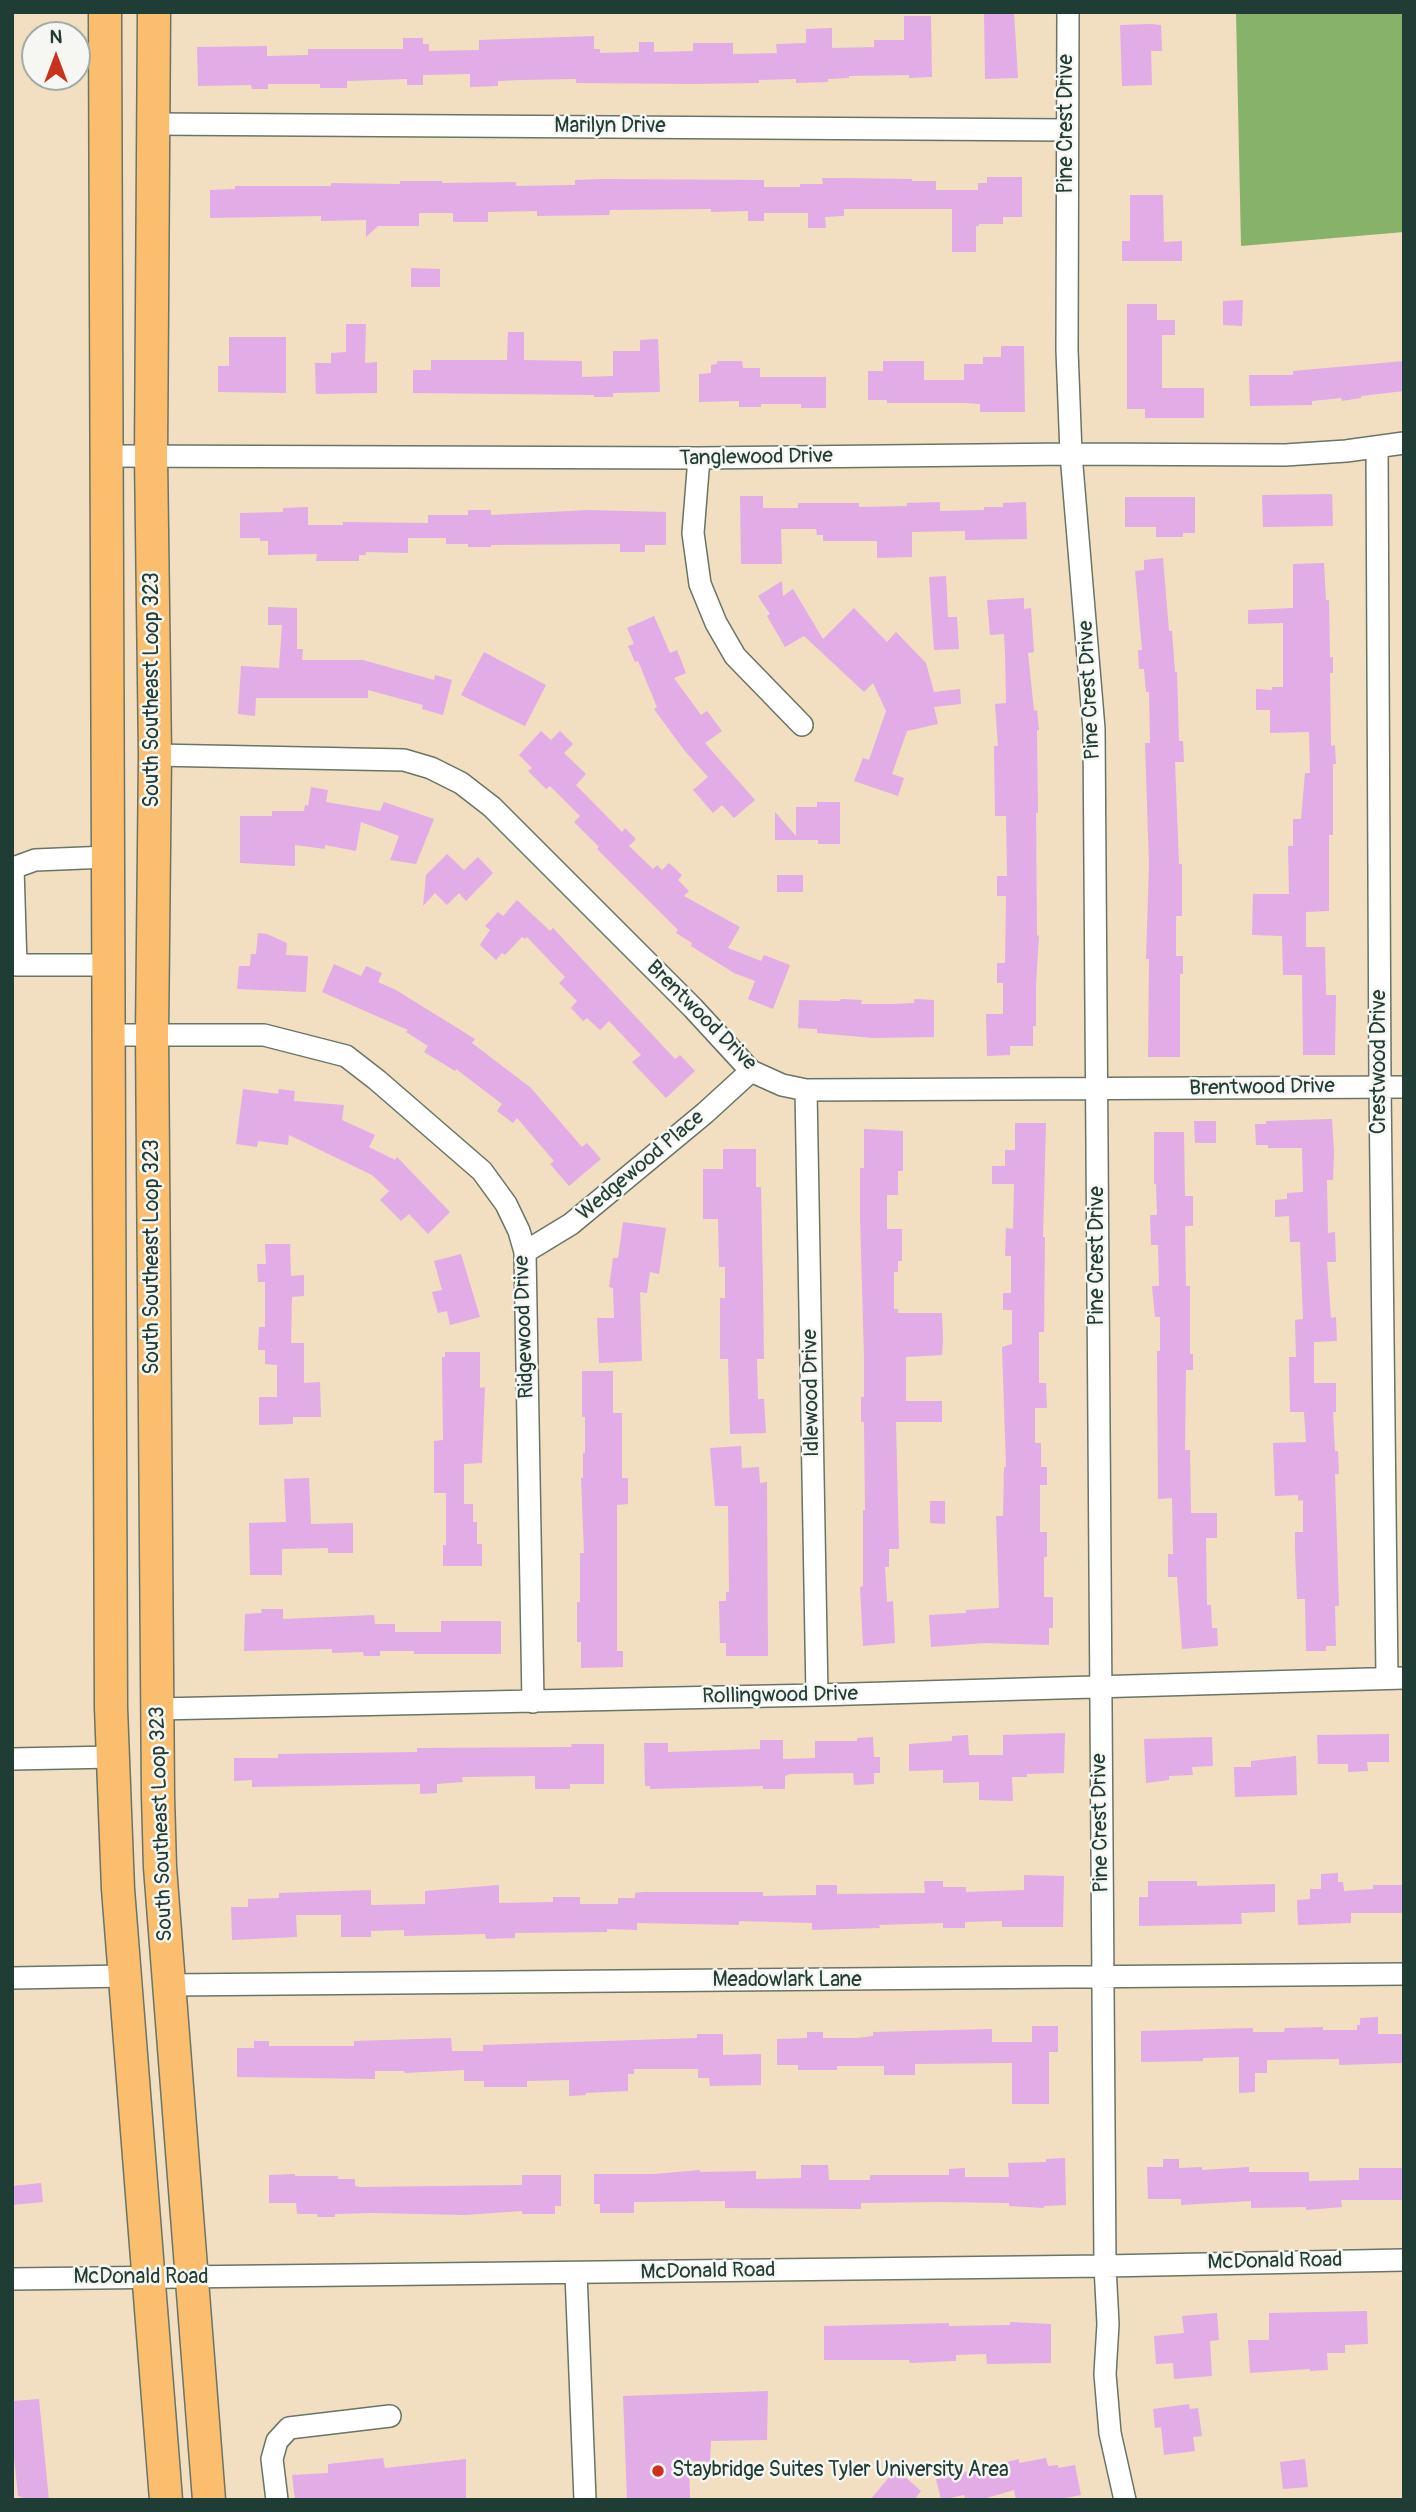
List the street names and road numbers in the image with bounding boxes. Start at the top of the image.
street label: Pine Crest Drive [1054,54,1080,194]
street label: Marilyn Drive [554,114,666,140]
street label: Tanglewood Drive [679,444,833,472]
street label: South Southeast Loop 323 [140,572,166,808]
street label: Pine Crest Drive [1074,620,1106,760]
street label: Brentwood Drive [641,956,761,1076]
street label: Crestwood Drive [1367,990,1393,1134]
street label: Brentwood Drive [1189,1074,1335,1102]
street label: Wedgewood Place [572,1105,710,1227]
street label: South Southeast Loop 323 [140,1139,166,1375]
street label: Pine Crest Drive [1085,1186,1111,1326]
street label: Ridgewood Drive [510,1255,540,1399]
street label: Idlewood Drive [798,1329,826,1457]
street label: Rollingwood Drive [702,1682,858,1710]
street label: South Southeast Loop 323 [145,1706,179,1942]
street label: Pine Crest Drive [1087,1753,1115,1893]
street label: Meadowlark Lane [712,1968,862,1994]
street label: McDonald Road [1207,2248,1343,2276]
street label: McDonald Road [640,2258,776,2286]
street label: McDonald Road [73,2265,209,2291]

